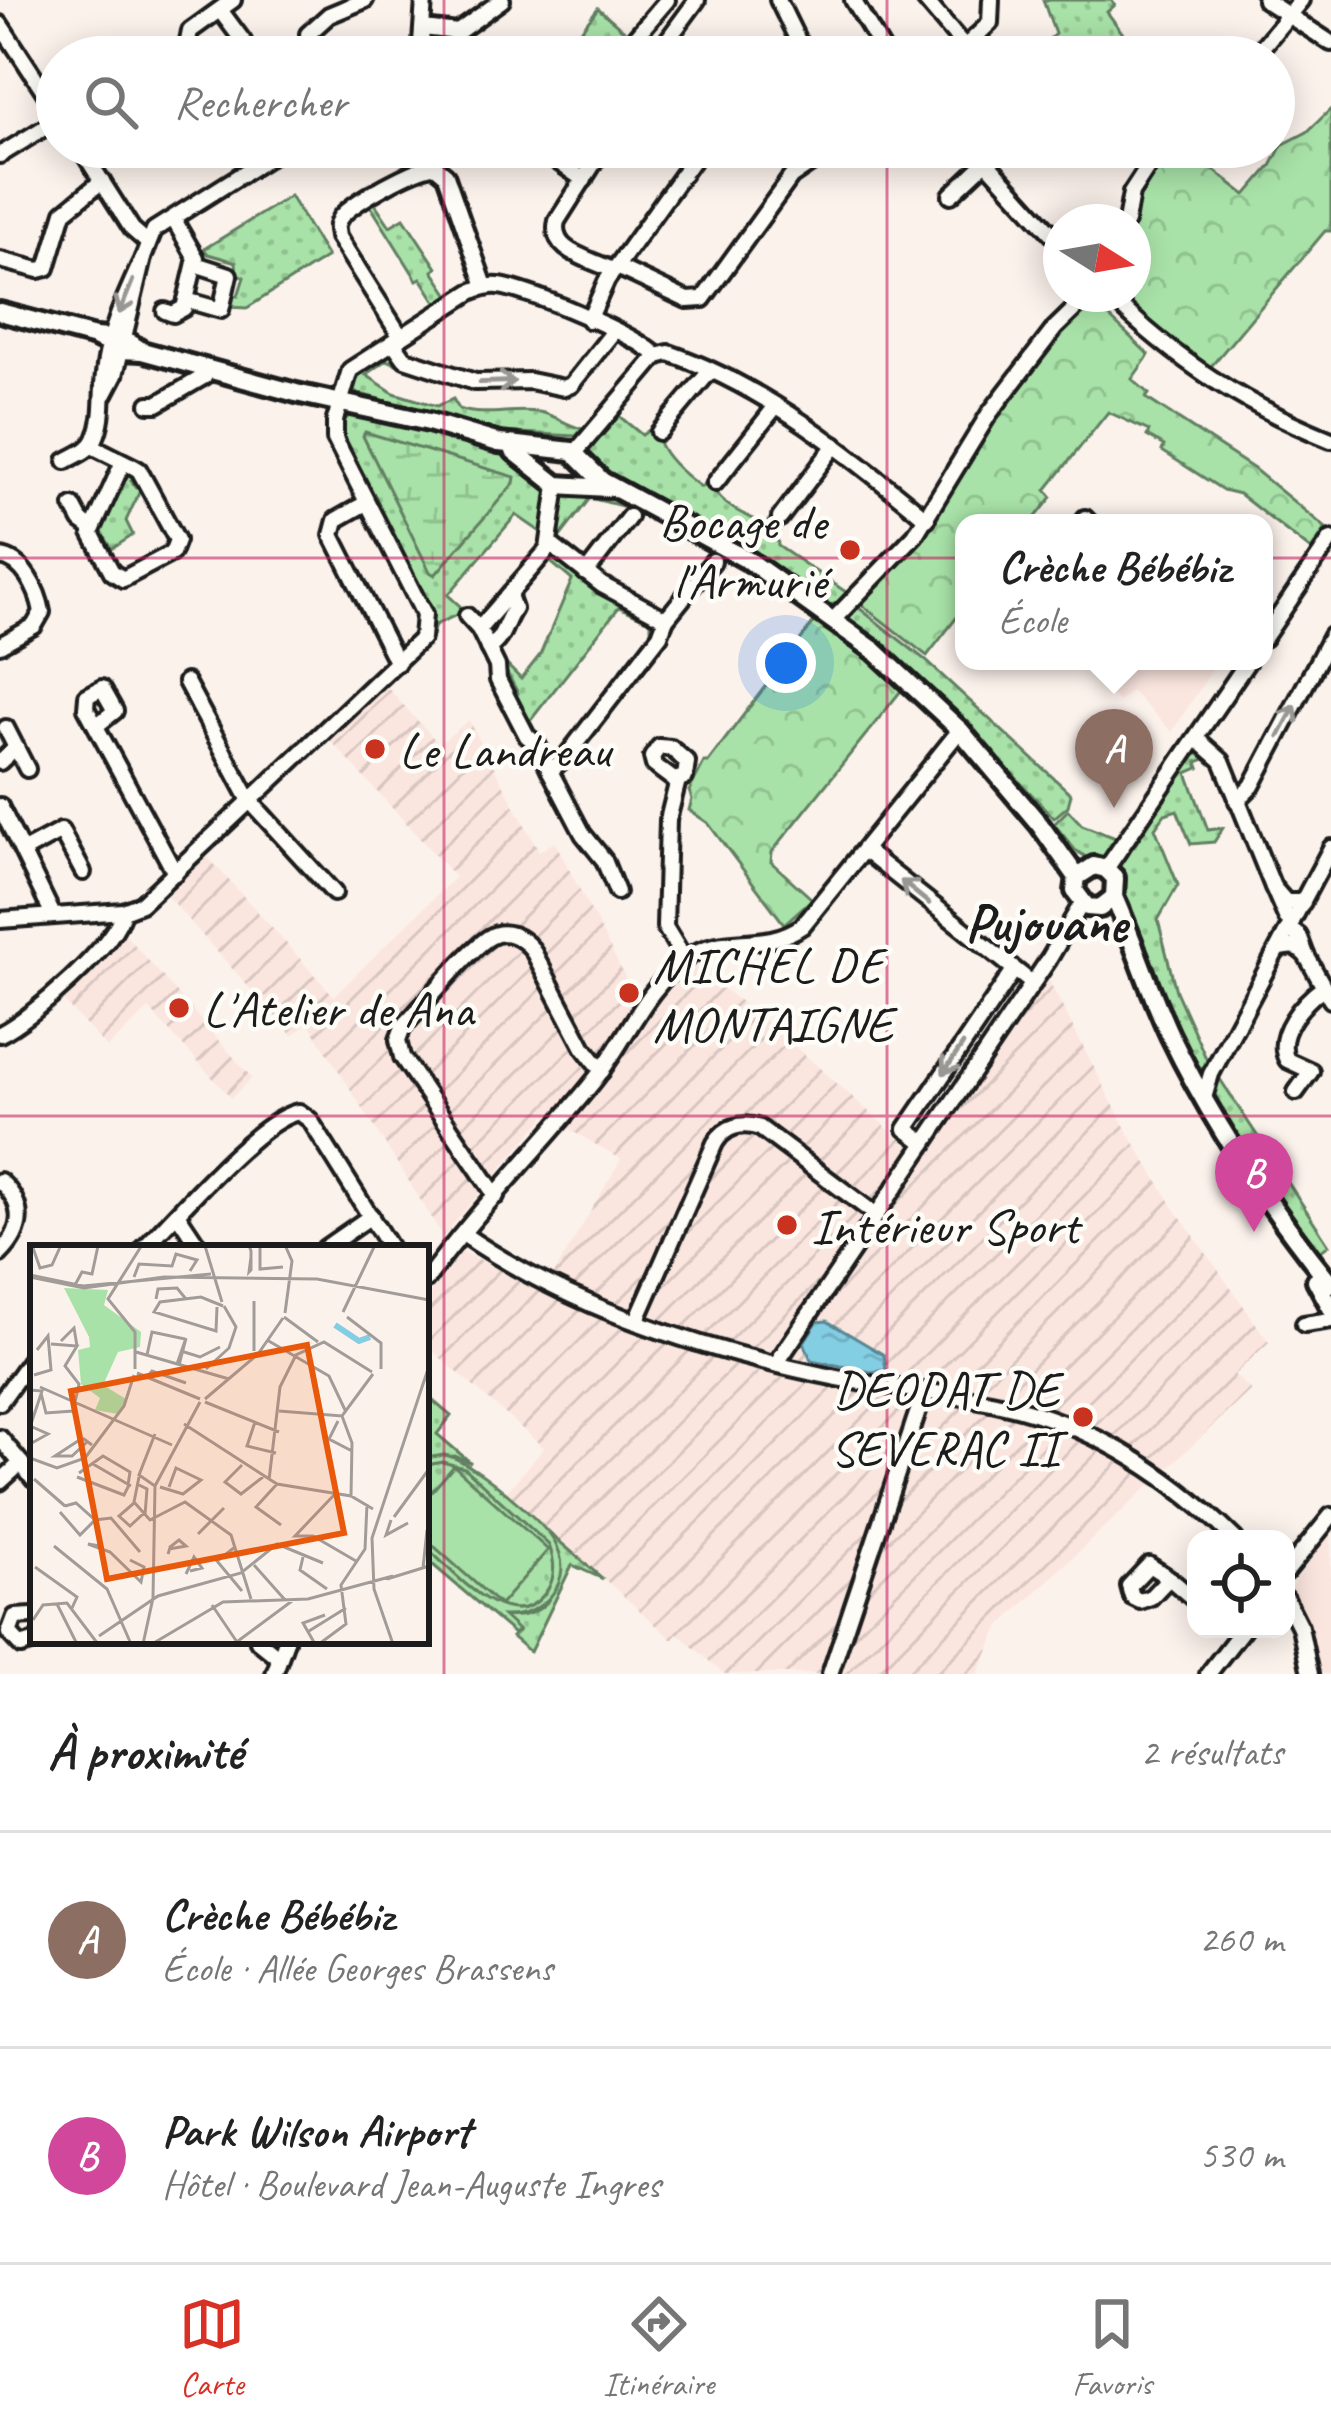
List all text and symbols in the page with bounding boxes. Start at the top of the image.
search box [36,36,1295,168]
icon: search [78,69,144,135]
text: Rechercher [174,74,347,131]
north arrow [1043,204,1151,312]
one-way arrow [114,278,135,315]
one-way arrow [477,370,516,393]
place label: Bocage de l'Armurié [659,490,833,613]
popup [955,514,1273,670]
marker: Bocage de l'Armurié [837,537,863,563]
text: Crèche Bébébiz [998,539,1230,596]
text: École [998,596,1067,645]
your location [756,633,816,693]
one-way arrow [1276,703,1299,739]
pin: A [1075,709,1153,808]
place label: Le Landreau [399,718,614,782]
marker: Le Landreau [362,736,388,762]
one-way arrow [900,878,931,906]
district label: Pujouane [965,889,1131,957]
place label: MICHEL DE MONTAIGNE [653,933,898,1056]
place label: L'Atelier de Ana [203,977,477,1041]
marker: MICHEL DE MONTAIGNE [616,980,642,1006]
marker: L'Atelier de Ana [166,995,192,1021]
one-way arrow [941,1041,966,1075]
pin: B [1215,1133,1293,1232]
place label: Intérieur Sport [811,1194,1084,1258]
marker: Intérieur Sport [774,1212,800,1238]
inset map [30,1245,429,1644]
place label: DEODAT DE SEVERAC II [830,1357,1070,1480]
marker: DEODAT DE SEVERAC II [1070,1404,1096,1430]
map controls [1187,1530,1295,1638]
button: locate [1187,1530,1295,1638]
text: À proximité [48,1720,242,1784]
text: 2 résultats [1140,1728,1283,1777]
text: Crèche Bébébiz [162,1887,393,1944]
text: A [77,1915,97,1964]
text: 260 m [1199,1915,1283,1964]
text: École · Allée Georges Brassens [162,1944,553,1993]
text: Park Wilson Airport [162,2103,470,2160]
text: B [77,2131,97,2180]
text: 530 m [1199,2131,1283,2180]
text: Hôtel · Boulevard Jean-Auguste Ingres [162,2160,660,2209]
tab: Carte [179,2291,245,2405]
tab: Itinéraire [603,2291,714,2405]
tab: Favoris [1072,2291,1152,2405]

